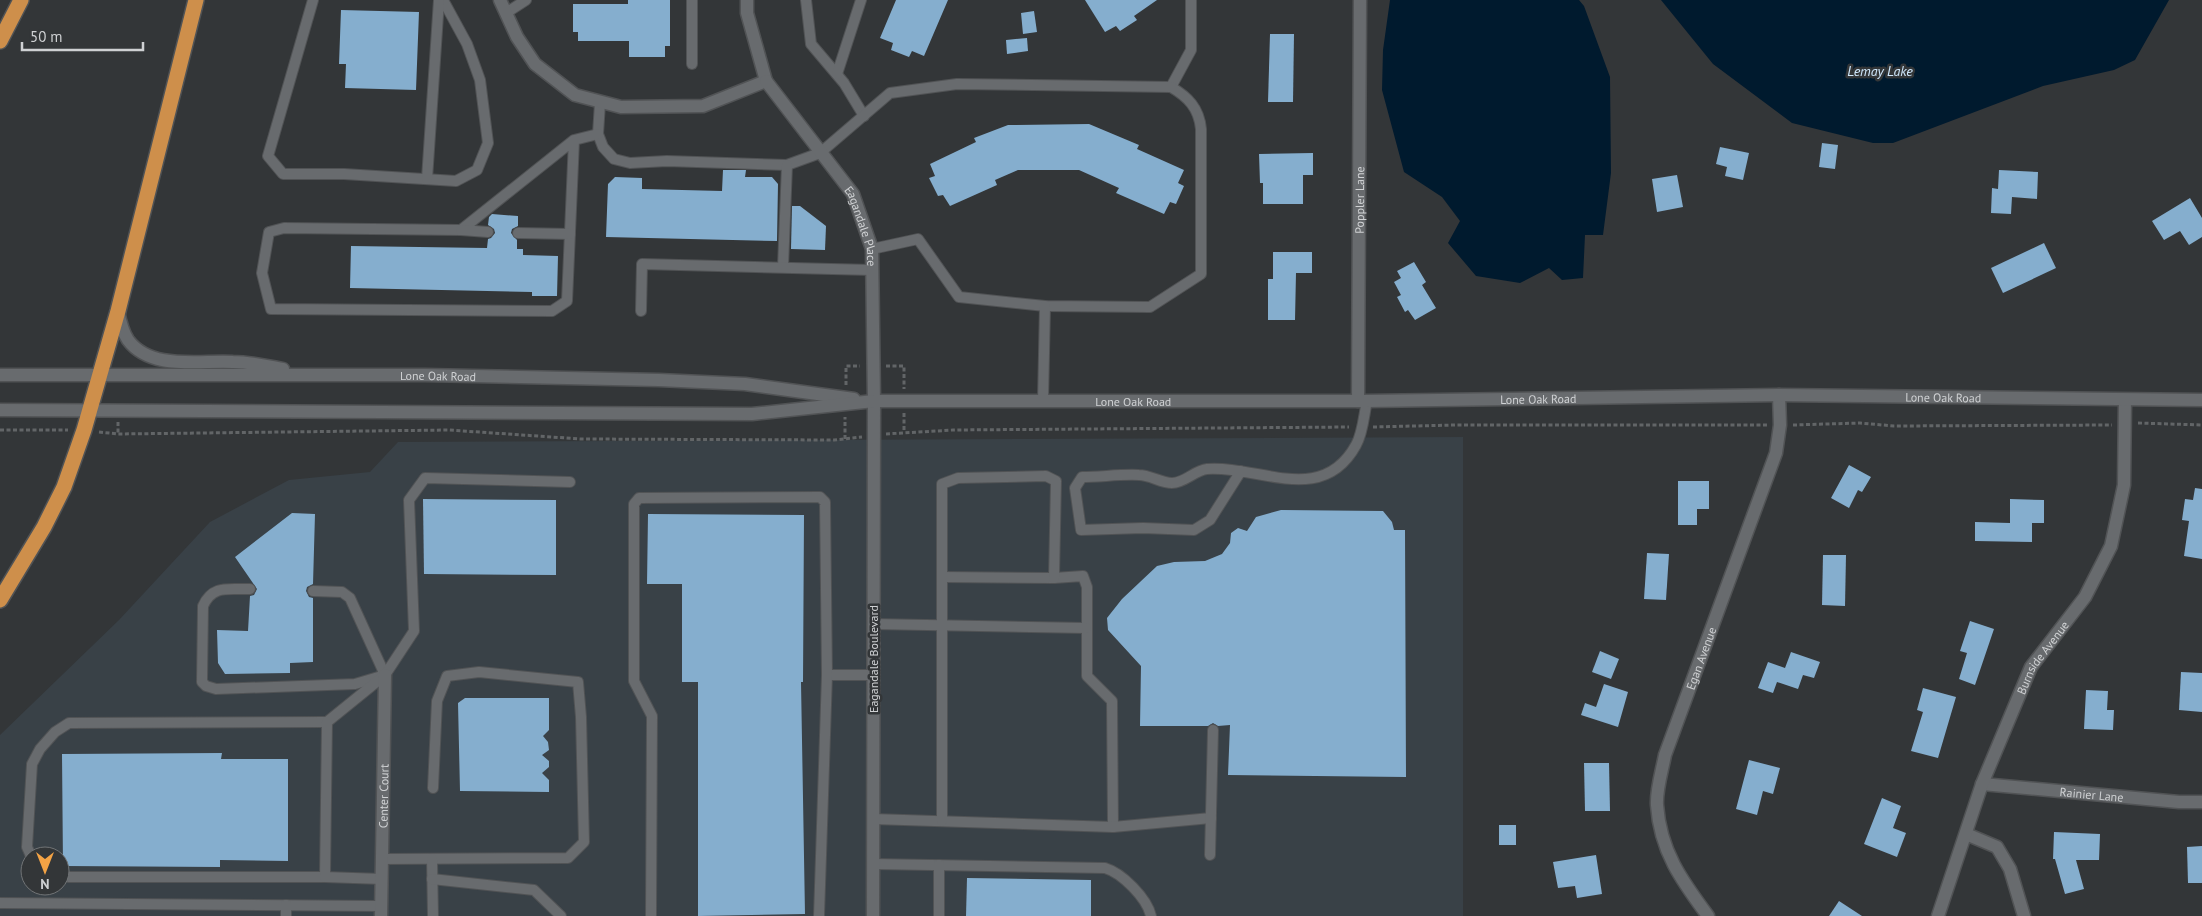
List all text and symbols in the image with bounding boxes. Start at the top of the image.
scale bar [22,20,144,52]
text: 50 m [30,27,63,46]
water label: Lemay Lake [1847,62,1913,80]
street label: Poppler Lane [1351,166,1367,234]
street label: Eagandale Place [842,183,880,266]
street label: Lone Oak Road [400,367,476,384]
street label: Lone Oak Road [1905,389,1981,405]
street label: Lone Oak Road [1500,390,1576,407]
street label: Lone Oak Road [1095,394,1171,409]
street label: Eagandale Boulevard [866,605,881,713]
street label: Burnside Avenue [2013,618,2072,696]
street label: Egan Avenue [1682,625,1719,692]
street label: Center Court [375,764,391,828]
street label: Rainier Lane [2059,784,2124,804]
north arrow [20,846,70,896]
text: N [40,875,50,893]

